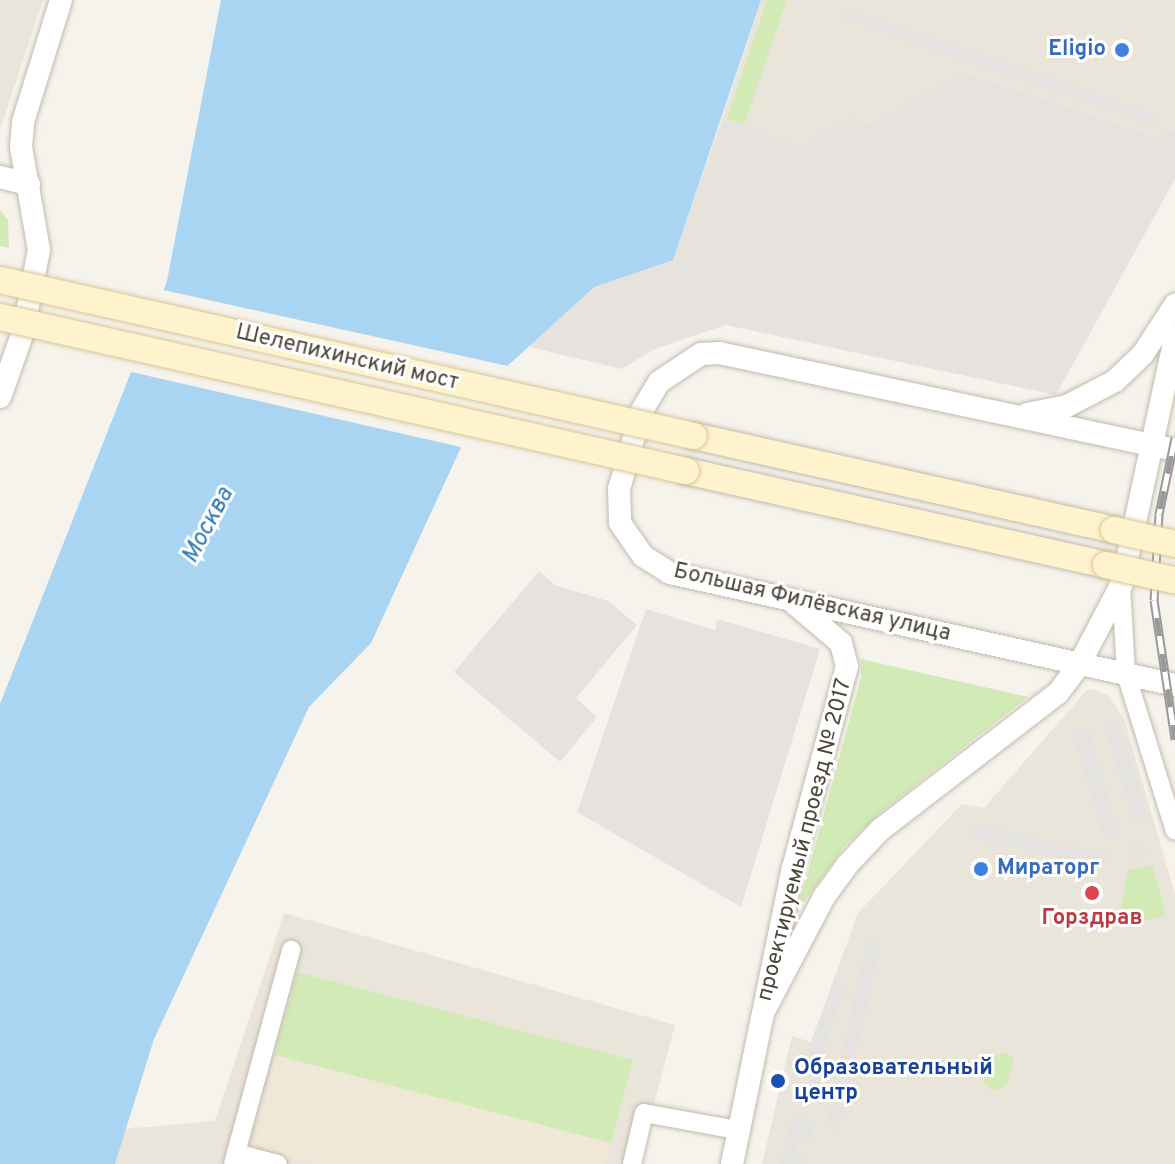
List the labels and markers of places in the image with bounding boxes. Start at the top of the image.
place label: Eligio [1048,37,1106,63]
marker: Eligio [1113,41,1131,59]
place label: Мираторг [997,856,1099,882]
marker: Мираторг [972,860,990,878]
marker: Горздрав [1083,884,1101,902]
place label: Горздрав [1041,906,1143,932]
place label: Образовательный центр [794,1055,993,1106]
marker: Образовательный центр [769,1072,787,1090]

